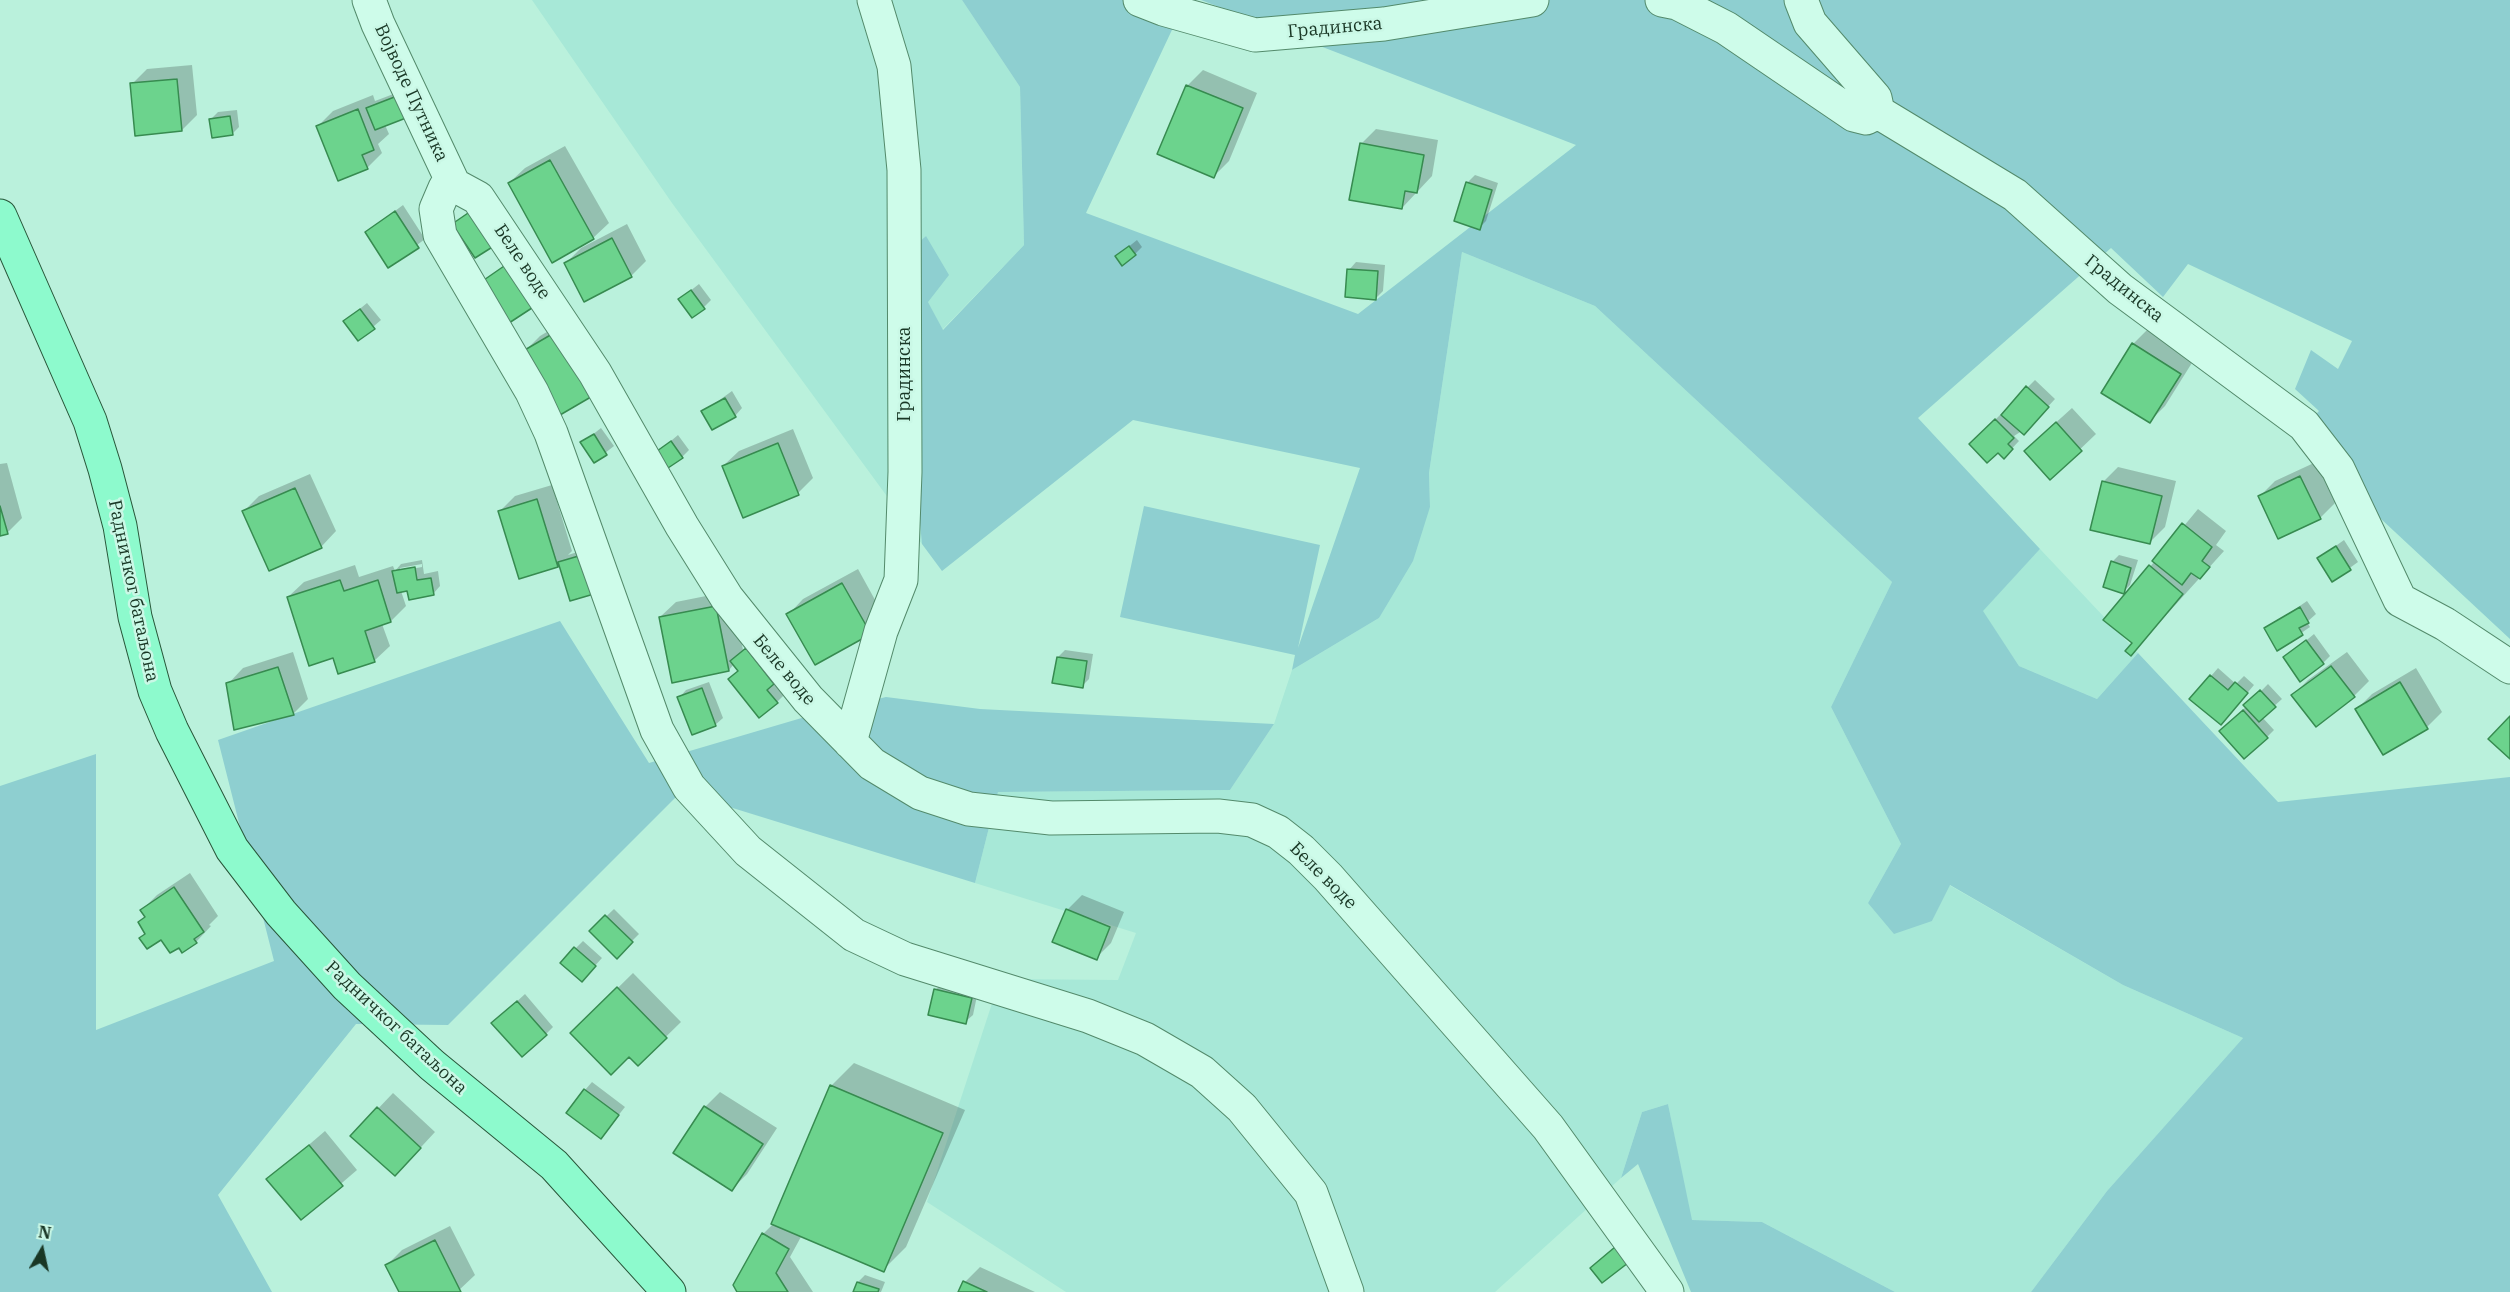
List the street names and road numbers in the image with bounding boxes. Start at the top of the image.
street label: Градинска [1287,13,1383,43]
street label: Војводе Путника [370,21,452,165]
street label: Беле воде [489,220,555,304]
street label: Градинска [2080,251,2168,327]
street label: Градинска [894,326,916,422]
street label: Радничког батаљона [103,498,163,684]
street label: Беле воде [748,630,820,710]
street label: Беле воде [1285,838,1361,914]
street label: Радничког батаљона [321,957,471,1099]

